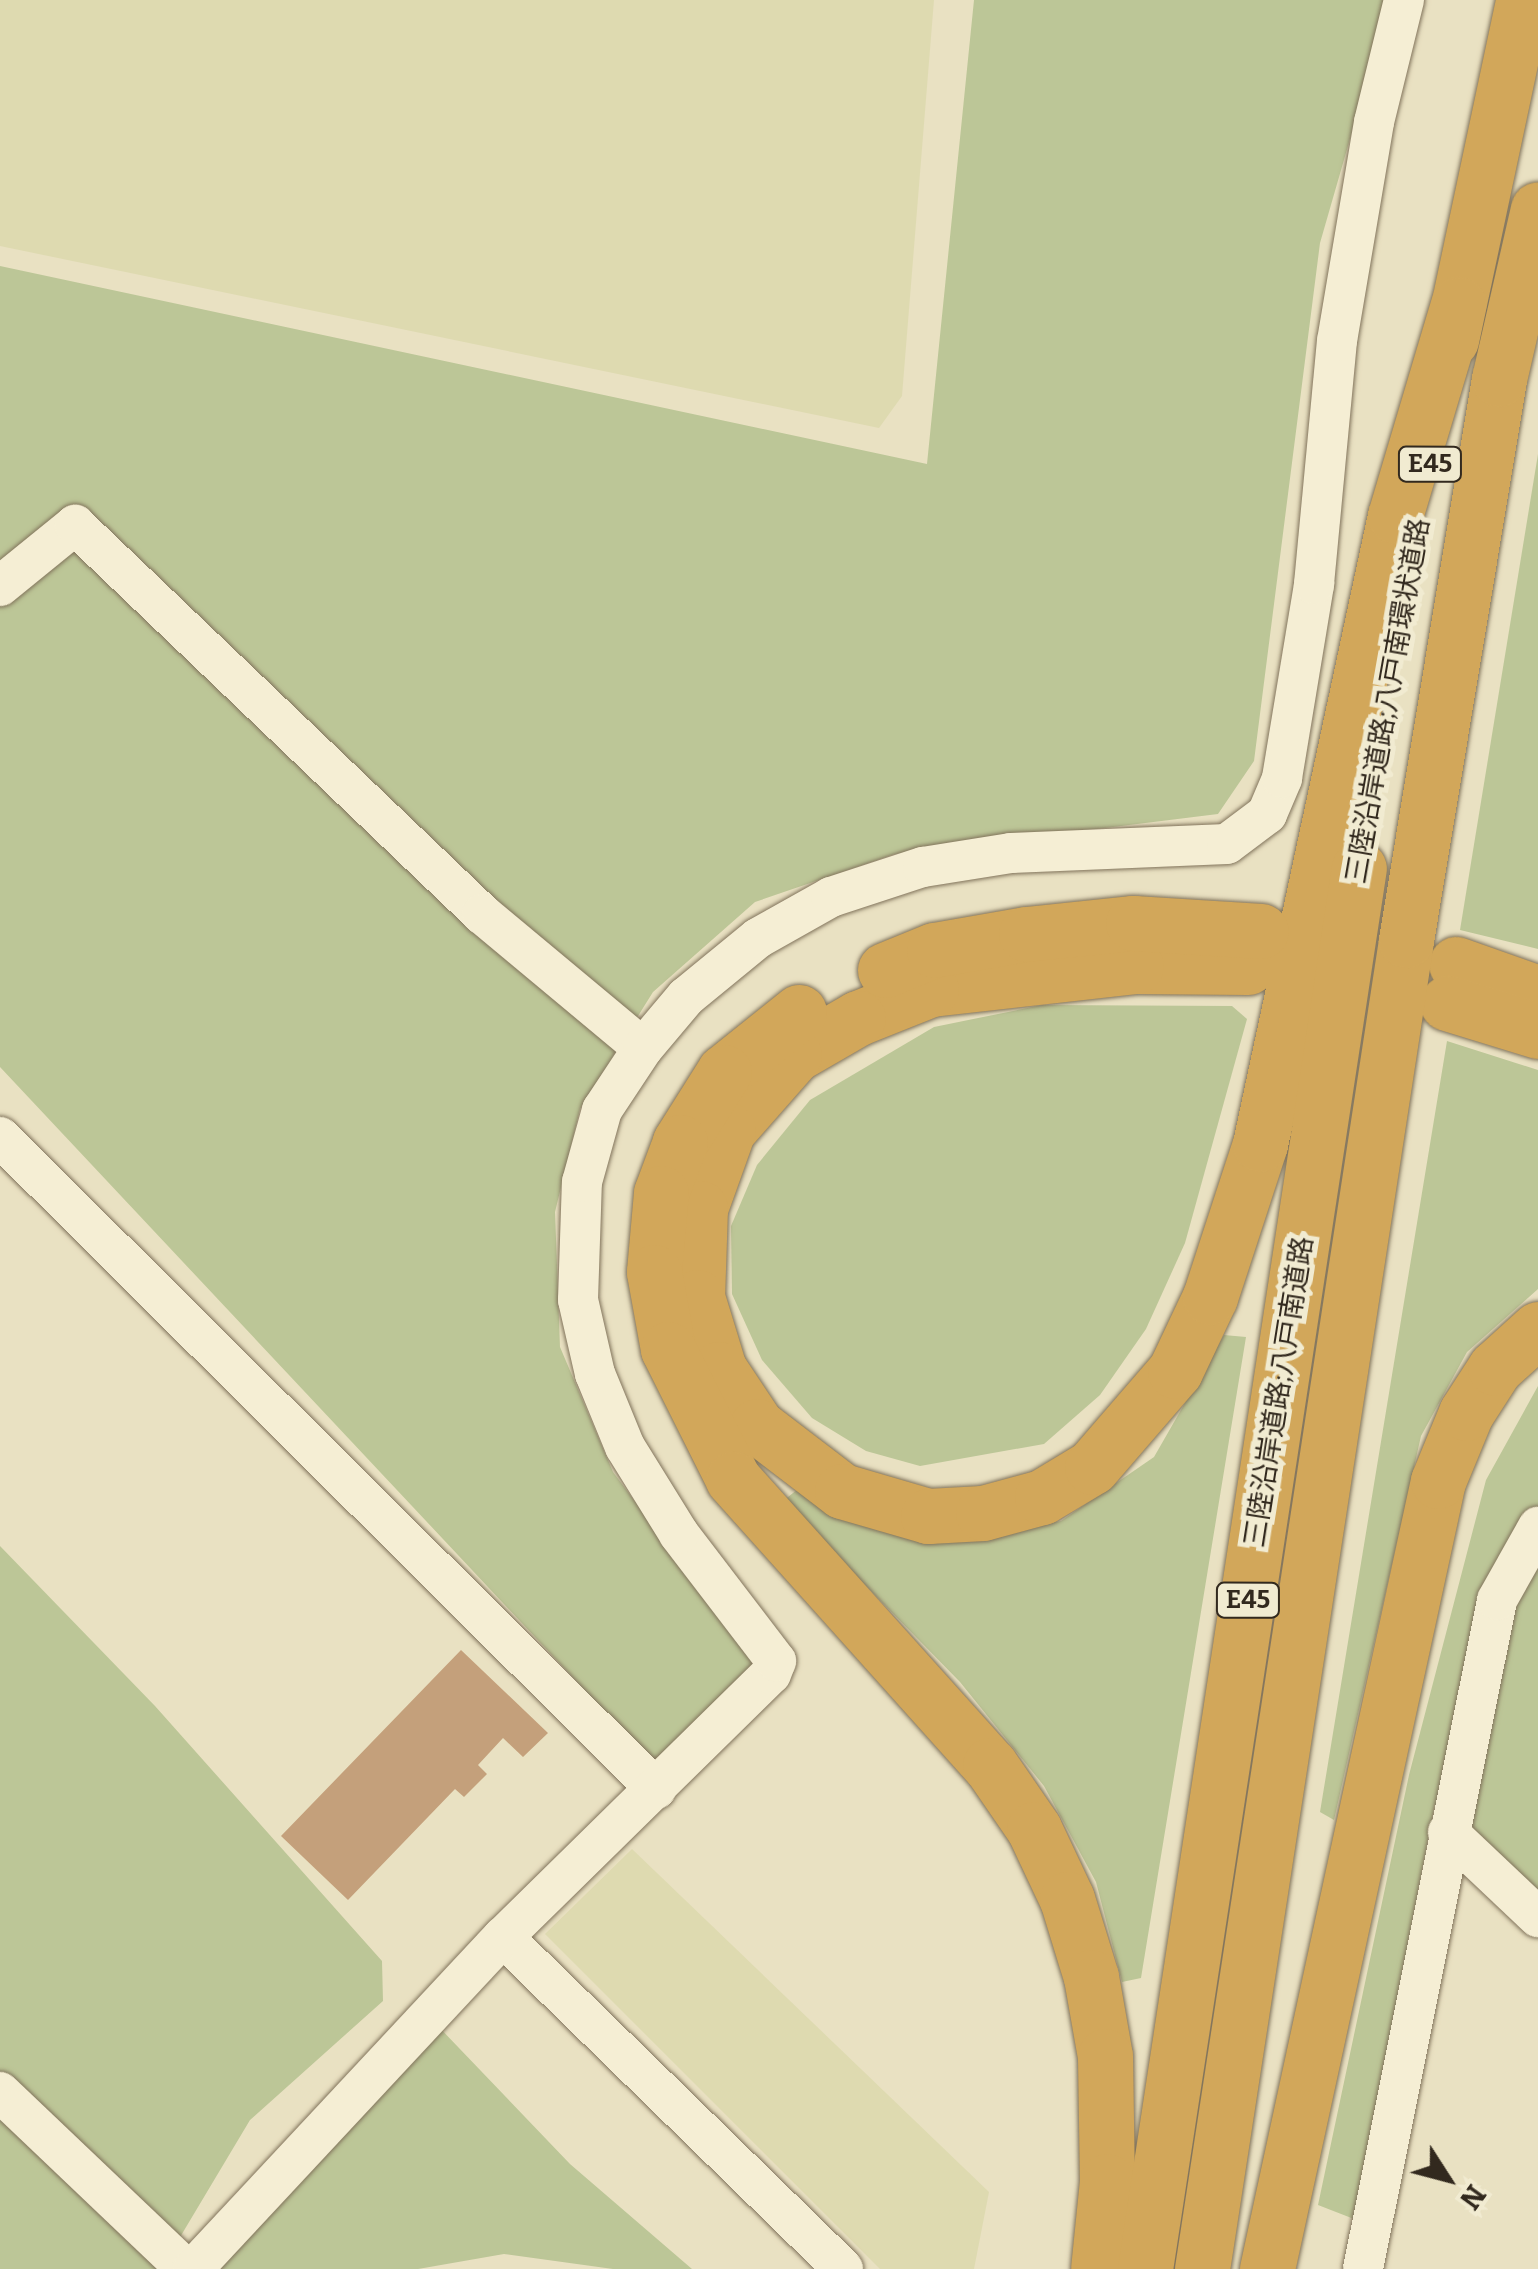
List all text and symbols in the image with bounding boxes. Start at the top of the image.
road number: E45 [1398,444,1462,484]
street label: 三陸沿岸道路;八戸南環状道路 [1339,516,1437,886]
street label: 三陸沿岸道路;八戸南道路 [1238,1234,1320,1550]
road number: E45 [1216,1580,1280,1620]
north arrow [1398,2129,1498,2229]
text: N [1453,2178,1492,2215]

